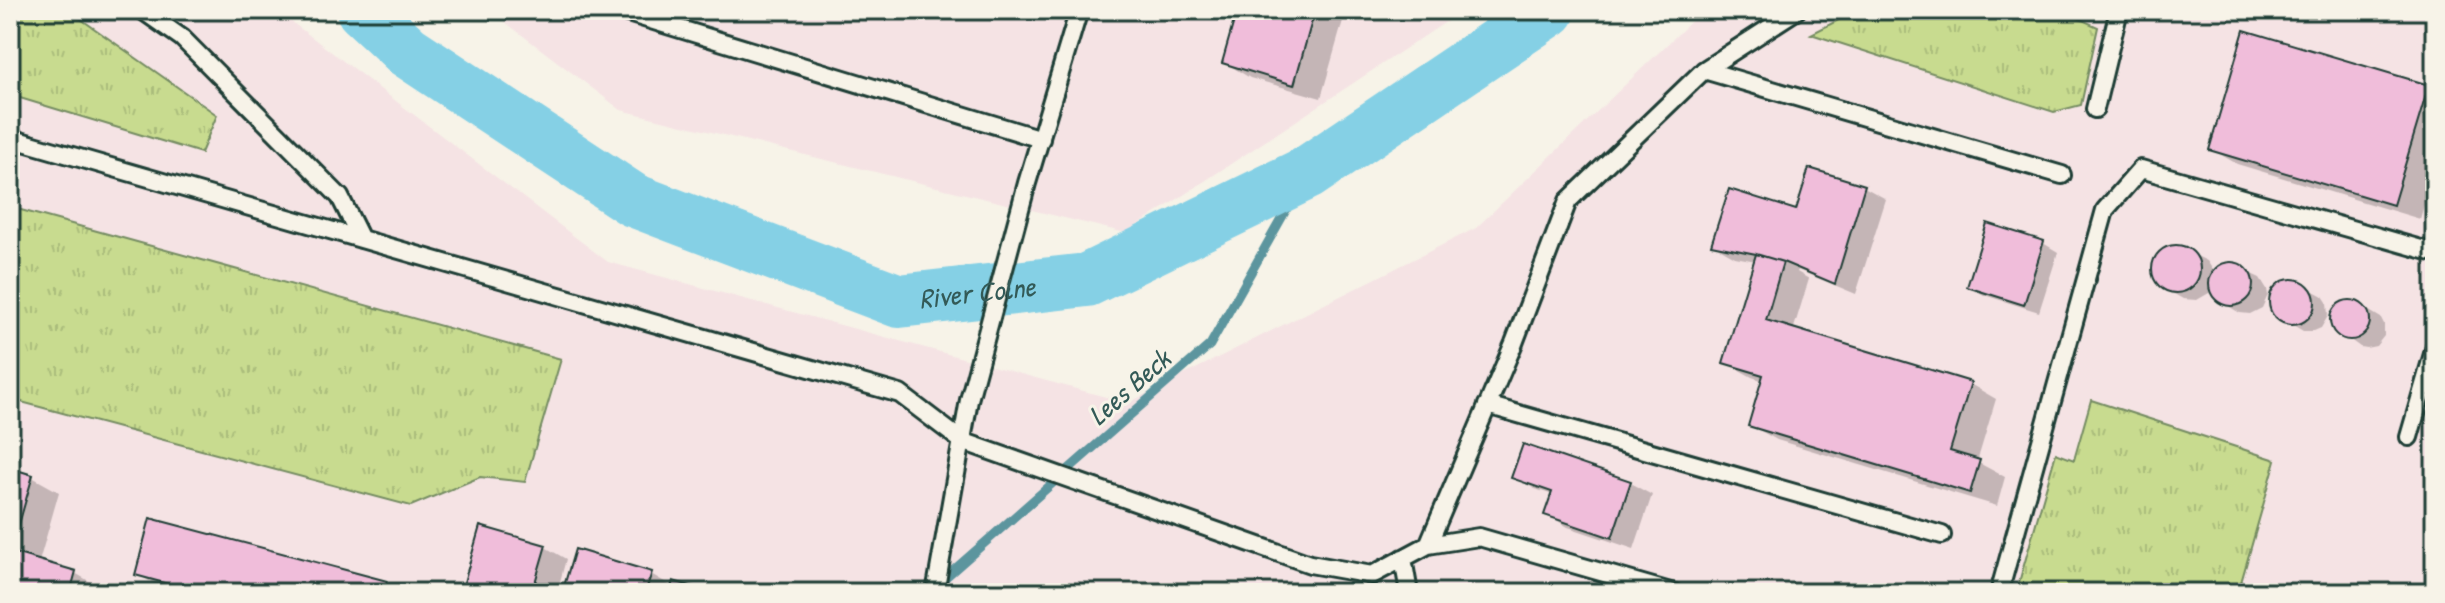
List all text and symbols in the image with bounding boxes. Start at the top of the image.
water label: River Colne [917,267,1039,318]
water label: Lees Beck [1080,339,1180,433]

